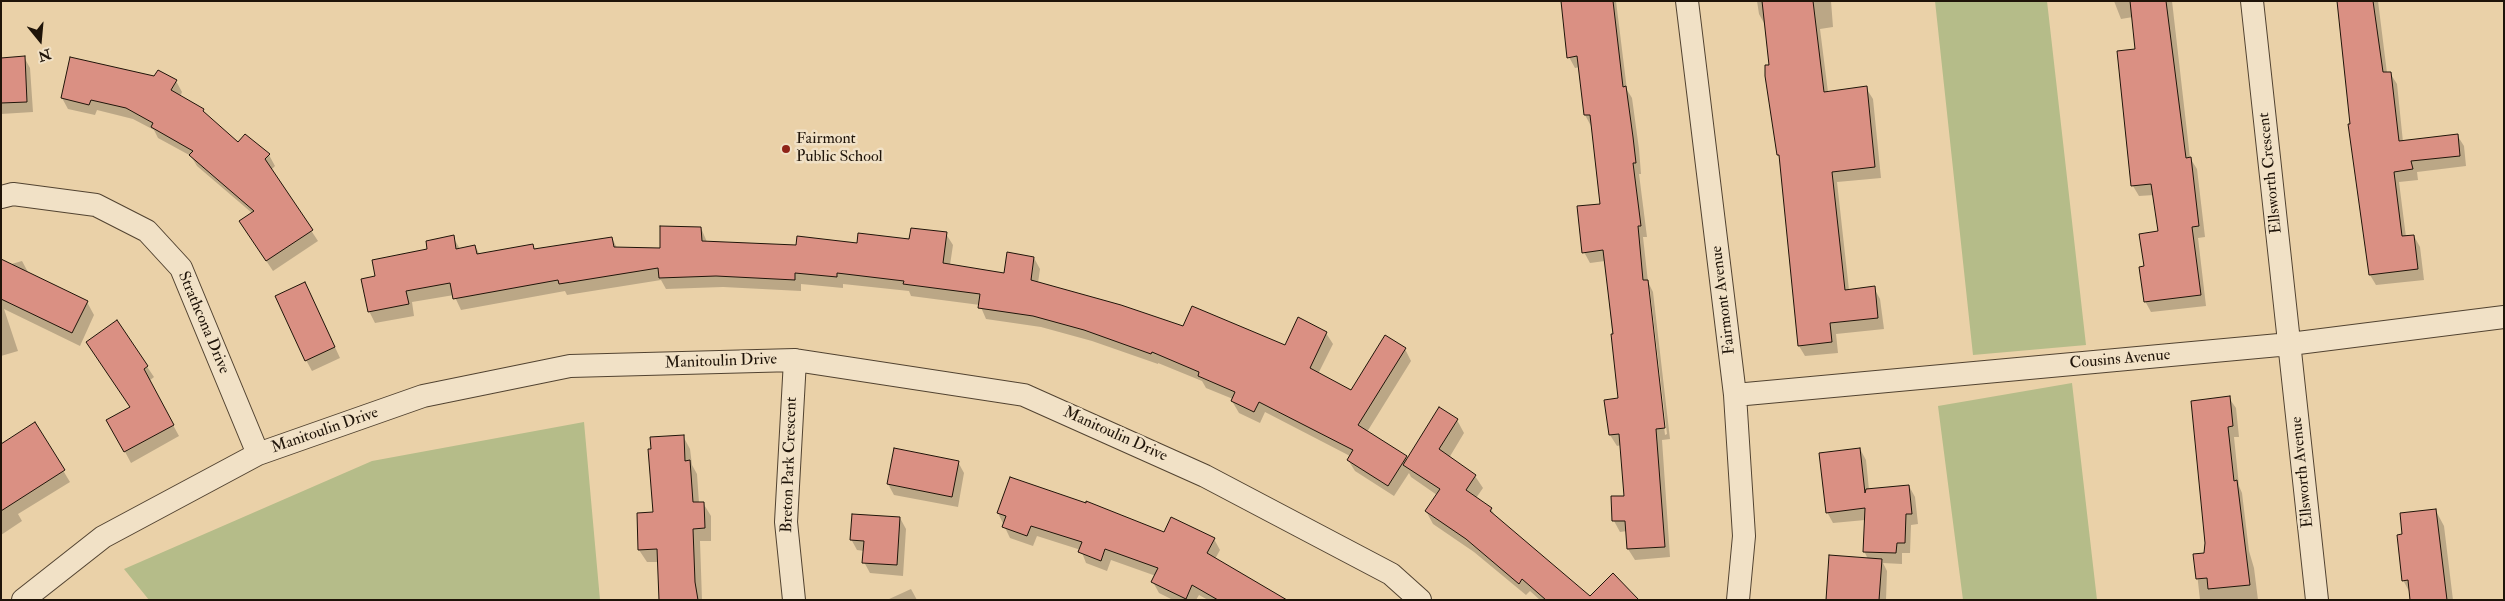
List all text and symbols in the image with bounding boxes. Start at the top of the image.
north arrow [15,15,65,65]
text: N [36,45,53,65]
street label: Ellsworth Crescent [2255,111,2287,235]
place label: Fairmont Public School [796,130,883,168]
marker: Fairmont Public School [780,143,792,155]
street label: Fairmont Avenue [1708,244,1740,356]
street label: Strathcona Drive [173,269,233,377]
street label: Cousins Avenue [2069,346,2171,374]
street label: Manitoulin Drive [665,350,777,374]
street label: Breton Park Crescent [778,397,802,533]
street label: Manitoulin Drive [1060,403,1170,467]
street label: Manitoulin Drive [269,404,381,458]
street label: Ellsworth Avenue [2288,415,2318,529]

